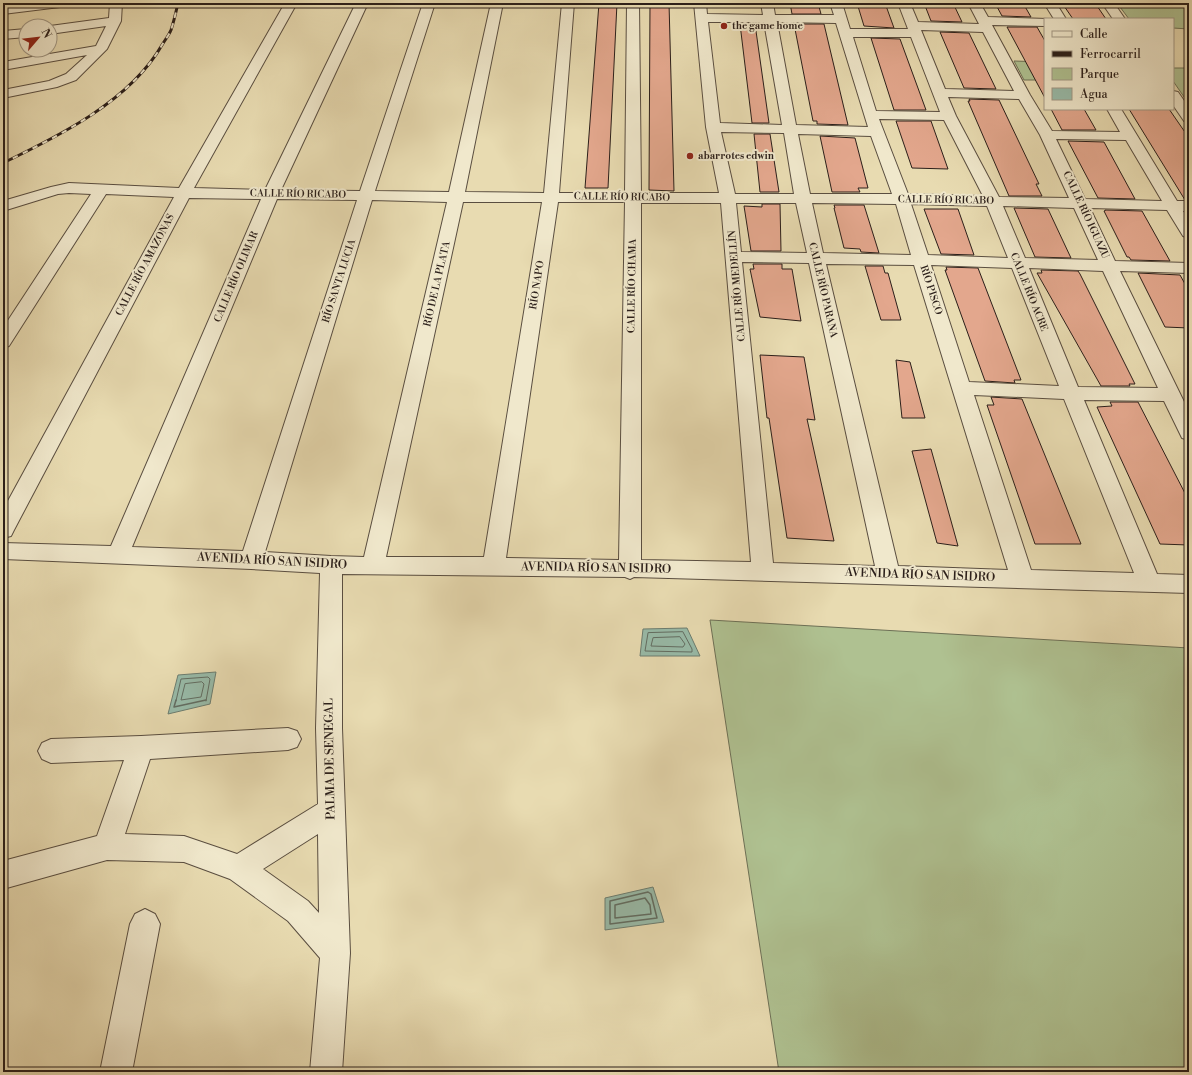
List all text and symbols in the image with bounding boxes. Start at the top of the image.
north arrow [18,18,58,58]
legend [1044,18,1174,110]
place label: the game home [732,20,803,32]
marker: the game home [719,21,729,31]
text: N [38,27,54,41]
text: Calle [1080,27,1107,42]
text: Ferrocarril [1080,47,1141,62]
text: Parque [1080,67,1119,82]
text: Agua [1079,87,1109,102]
place label: abarrotes edwin [698,150,775,162]
marker: abarrotes edwin [685,151,695,161]
street label: CALLE RÍO IGUAZU [1060,168,1114,261]
street label: CALLE RÍO RICABO [250,185,346,201]
street label: CALLE RÍO RICABO [574,188,670,204]
street label: CALLE RÍO RICABO [898,191,994,207]
street label: CALLE RÍO AMAZONAS [111,211,177,318]
street label: CALLE RÍO OLIMAR [210,228,261,324]
street label: CALLE RÍO MEDELLÍN [724,229,748,342]
street label: RÍO SANTA LUCIA [318,236,359,324]
street label: CALLE RÍO CHAMA [623,238,639,333]
street label: RÍO DE LA PLATA [419,239,453,328]
street label: CALLE RÍO PARANA [806,241,842,340]
street label: CALLE RÍO ACRE [1008,250,1052,333]
street label: RÍO NAPO [525,259,547,310]
street label: RÍO PISCO [917,263,947,317]
street label: AVENIDA RÍO SAN ISIDRO [195,548,348,572]
street label: AVENIDA RÍO SAN ISIDRO [520,557,671,577]
street label: AVENIDA RÍO SAN ISIDRO [844,563,996,585]
street label: PALMA DE SENEGAL [321,698,339,820]

